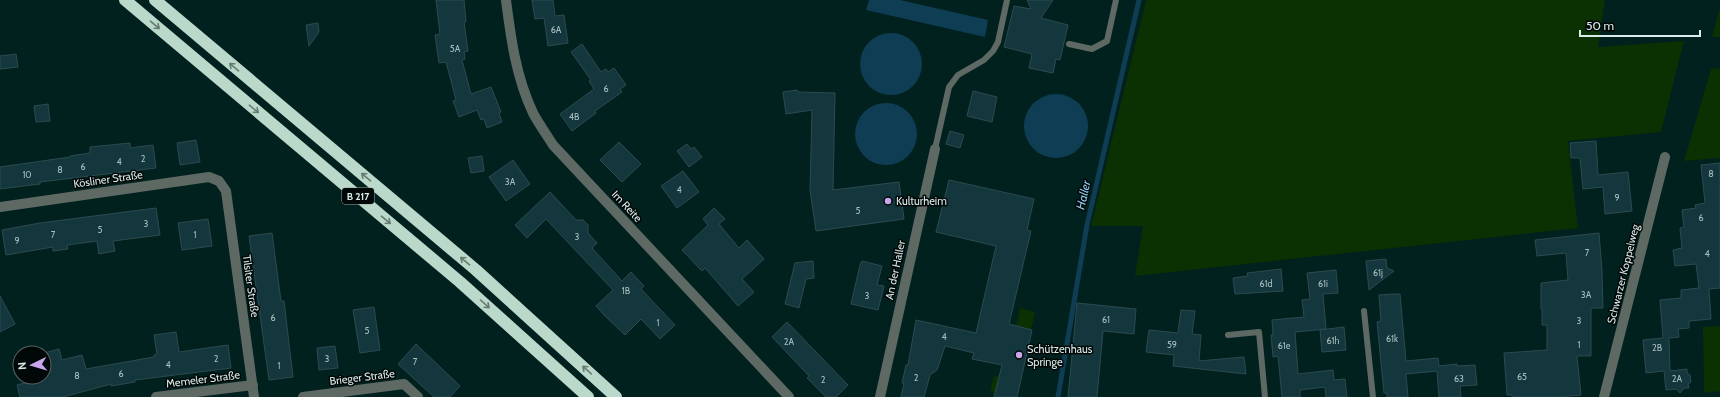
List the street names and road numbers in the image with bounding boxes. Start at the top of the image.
street label: Kösliner Straße [73,167,144,191]
street label: Im Reite [609,187,646,225]
road number: B 217 [342,188,374,204]
street label: Schwarzer Koppelweg [1604,222,1642,325]
street label: An der Haller [882,239,908,301]
street label: Tilsiter Straße [240,254,262,319]
street label: Brieger Straße [329,366,396,388]
street label: Memeler Straße [165,367,241,390]

